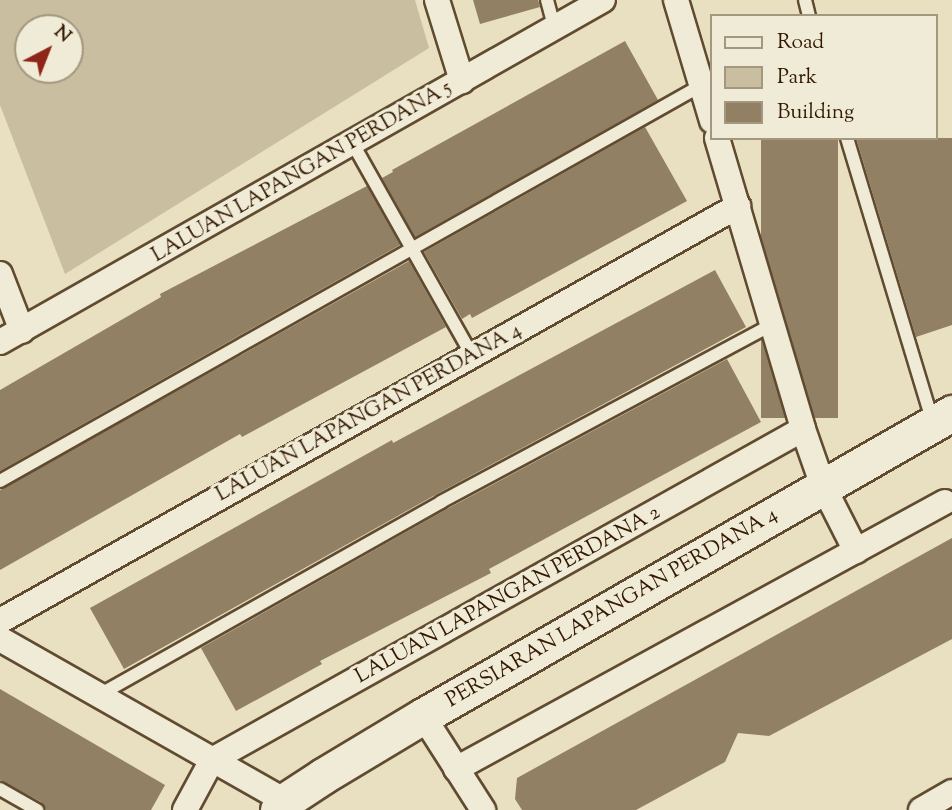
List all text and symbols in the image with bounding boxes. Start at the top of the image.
north arrow [14,14,84,84]
legend [710,14,938,140]
text: N [47,19,77,50]
text: Road [777,28,824,58]
text: Park [777,63,817,93]
street label: LALUAN LAPANGAN PERDANA 5 [147,76,457,268]
text: Building [777,98,854,128]
street label: LALUAN LAPANGAN PERDANA 4 [212,318,526,508]
street label: LALUAN LAPANGAN PERDANA 2 [351,500,665,690]
street label: PERSIARAN LAPANGAN PERDANA 4 [442,502,782,714]

